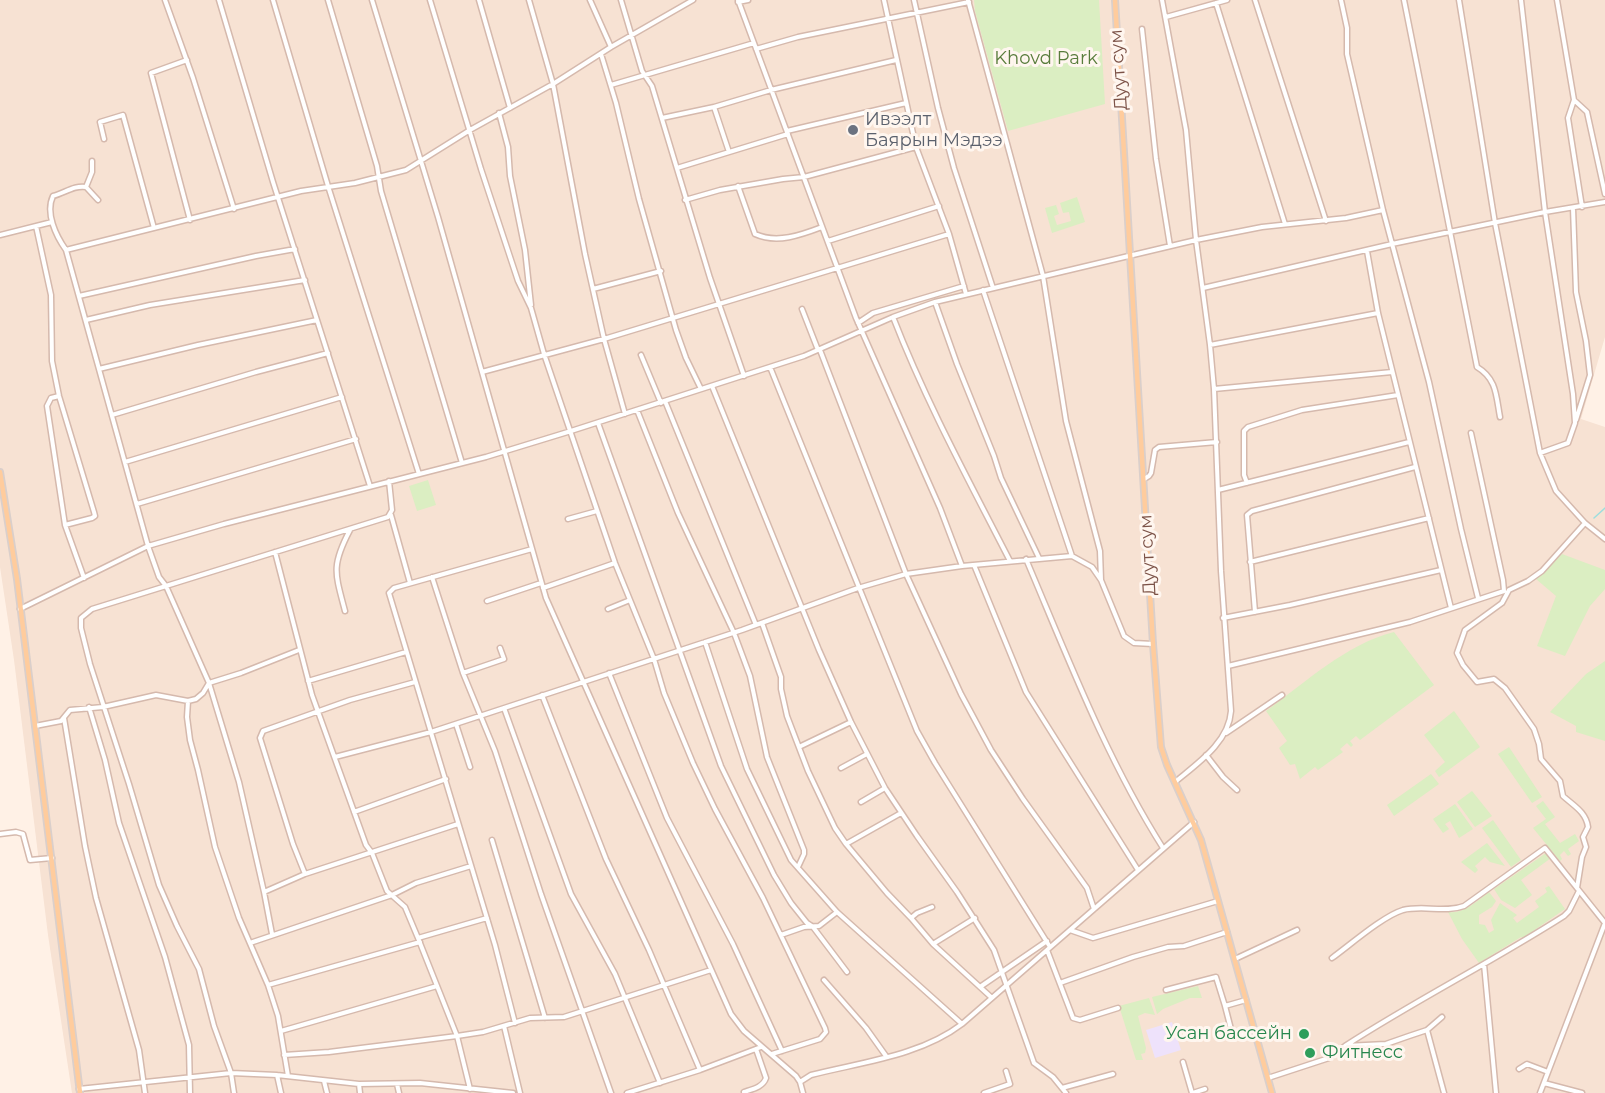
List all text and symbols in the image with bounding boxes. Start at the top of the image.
street label: Дуут сум [1105,29,1133,111]
park label: Khovd Park [994,48,1098,70]
place label: Ивээлт Баярын Мэдээ [865,109,1003,152]
marker: Ивээлт Баярын Мэдээ [846,123,860,137]
street label: Дуут сум [1135,514,1161,596]
place label: Усан бассейн [1165,1023,1292,1045]
marker: Усан бассейн [1297,1027,1311,1041]
place label: Фитнесс [1322,1042,1403,1064]
marker: Фитнесс [1303,1046,1317,1060]

